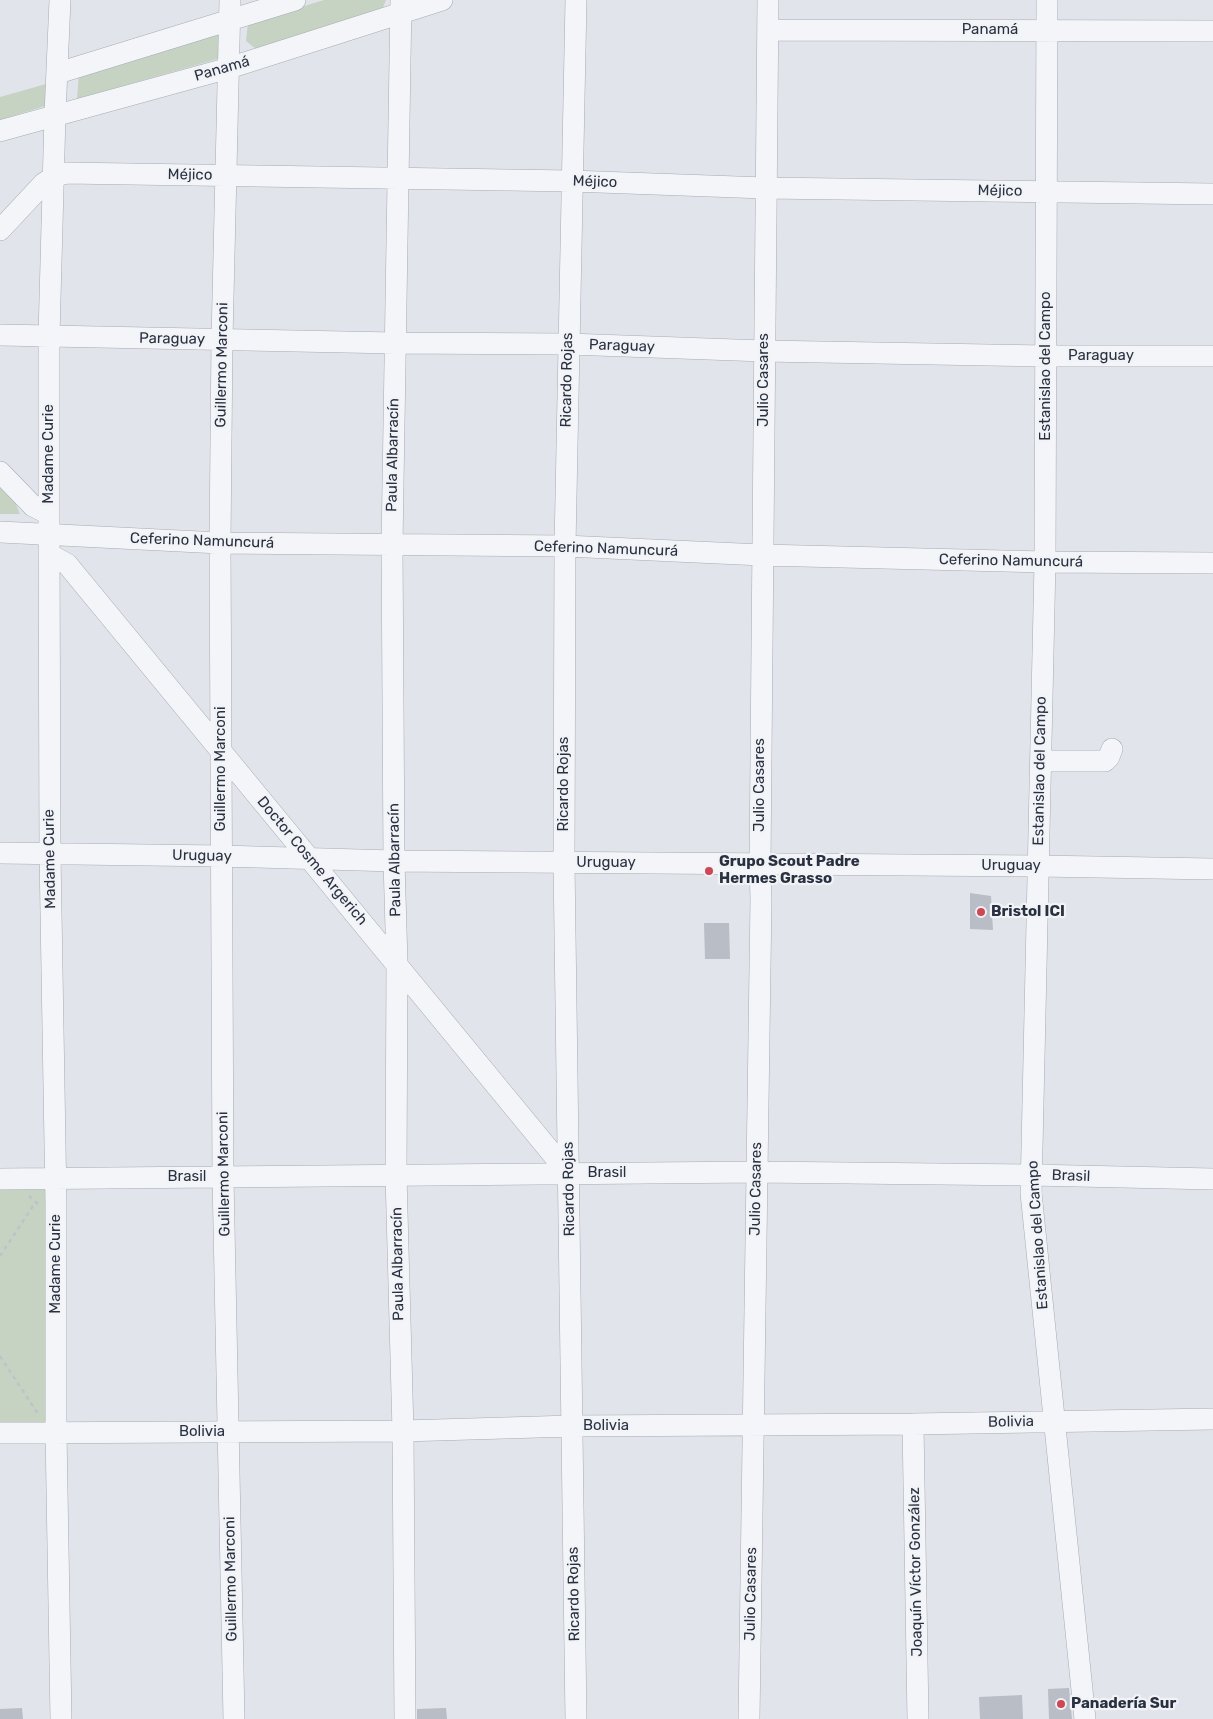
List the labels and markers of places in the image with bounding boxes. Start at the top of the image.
place label: Grupo Scout Padre Hermes Grasso [719,853,860,888]
marker: Grupo Scout Padre Hermes Grasso [703,865,715,877]
place label: Bristol ICI [991,903,1065,921]
marker: Bristol ICI [975,906,987,918]
place label: Panadería Sur [1071,1695,1176,1713]
marker: Panadería Sur [1055,1698,1067,1710]

